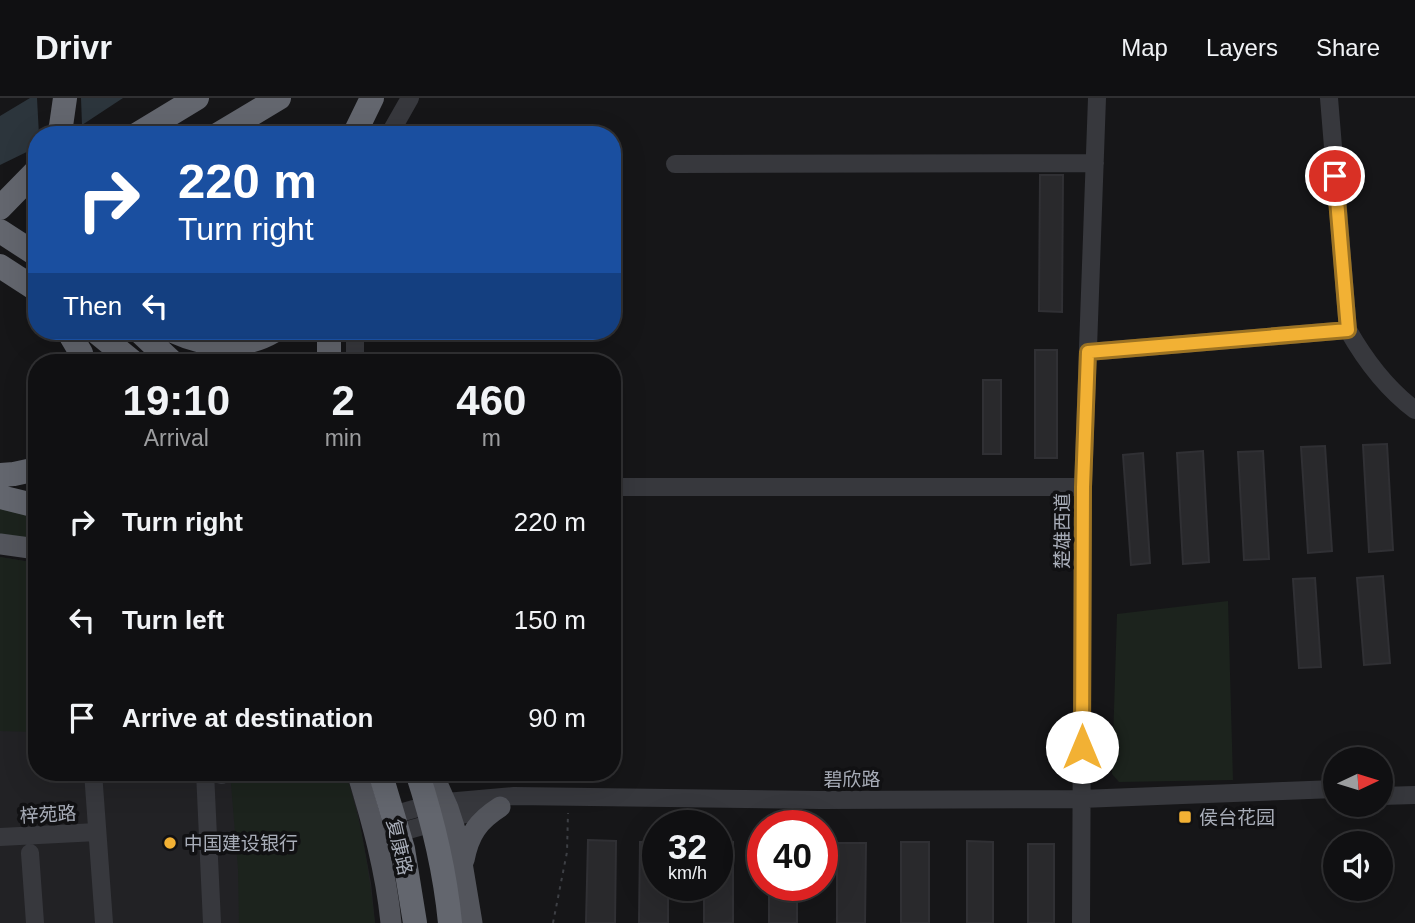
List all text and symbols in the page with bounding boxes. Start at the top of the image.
text: Drivr [35,29,112,66]
text: Map [1121,34,1168,61]
text: Layers [1206,34,1278,61]
text: Share [1316,34,1380,61]
pin [1305,146,1365,206]
icon: right [63,154,154,245]
text: 220 m [178,154,317,208]
icon: arrive [1316,157,1354,195]
text: Turn right [178,211,314,247]
icon: left [136,287,174,325]
text: Then [63,291,122,321]
text: 19:10 [123,377,230,424]
text: 2 [331,377,355,424]
text: 460 [456,377,526,424]
text: Arrival [144,425,209,451]
text: min [325,425,362,451]
text: m [482,425,501,451]
street label: 楚雄西道 [1052,493,1073,569]
icon: right [63,503,101,541]
text: Turn right [122,507,243,537]
text: 220 m [514,507,586,537]
icon: left [63,601,101,639]
text: Turn left [122,605,224,635]
text: 150 m [514,605,586,635]
icon: arrive [63,699,101,737]
text: Arrive at destination [122,703,373,733]
text: 90 m [528,703,586,733]
position arrow [1045,710,1119,784]
north arrow [1323,747,1393,817]
map controls [1323,747,1393,901]
street label: 碧欣路 [823,769,881,790]
street label: 梓苑路 [19,803,77,826]
place label: 侯台花园 [1199,807,1275,828]
marker: 侯台花园 [1177,809,1193,825]
speed limit sign: 40 [747,810,838,901]
street label: 复康路 [383,817,416,877]
text: 32 [668,827,707,866]
button: sound [1323,831,1393,901]
place label: 中国建设银行 [184,833,298,854]
marker: 中国建设银行 [162,835,178,851]
text: km/h [668,863,707,883]

